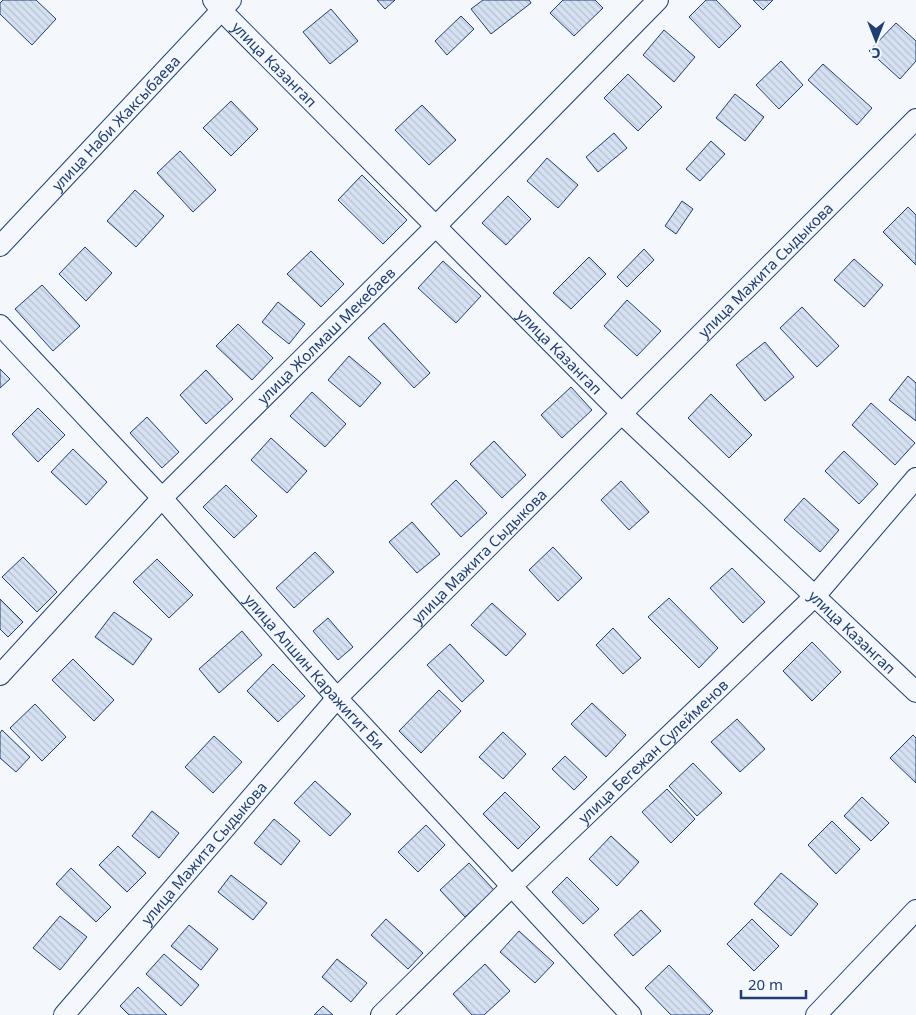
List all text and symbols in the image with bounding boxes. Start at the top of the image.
north arrow [851,15,901,65]
street label: улица Казангап [228,17,322,111]
text: С [871,44,881,63]
street label: улица Наби Жаксыбаева [47,51,184,195]
street label: улица Мажита Сыдыкова [693,198,837,342]
street label: улица Жолмаш Мекебаев [253,262,399,408]
street label: улица Казангап [513,304,607,399]
street label: улица Мажита Сыдыкова [407,484,551,628]
street label: улица Казангап [804,586,900,678]
street label: улица Алшин Каражигит Би [240,589,389,753]
street label: улица Бегежан Сулейменов [574,675,732,828]
street label: улица Мажита Сыдыкова [136,777,271,929]
scale bar [741,968,806,1000]
text: 20 m [748,974,783,994]

